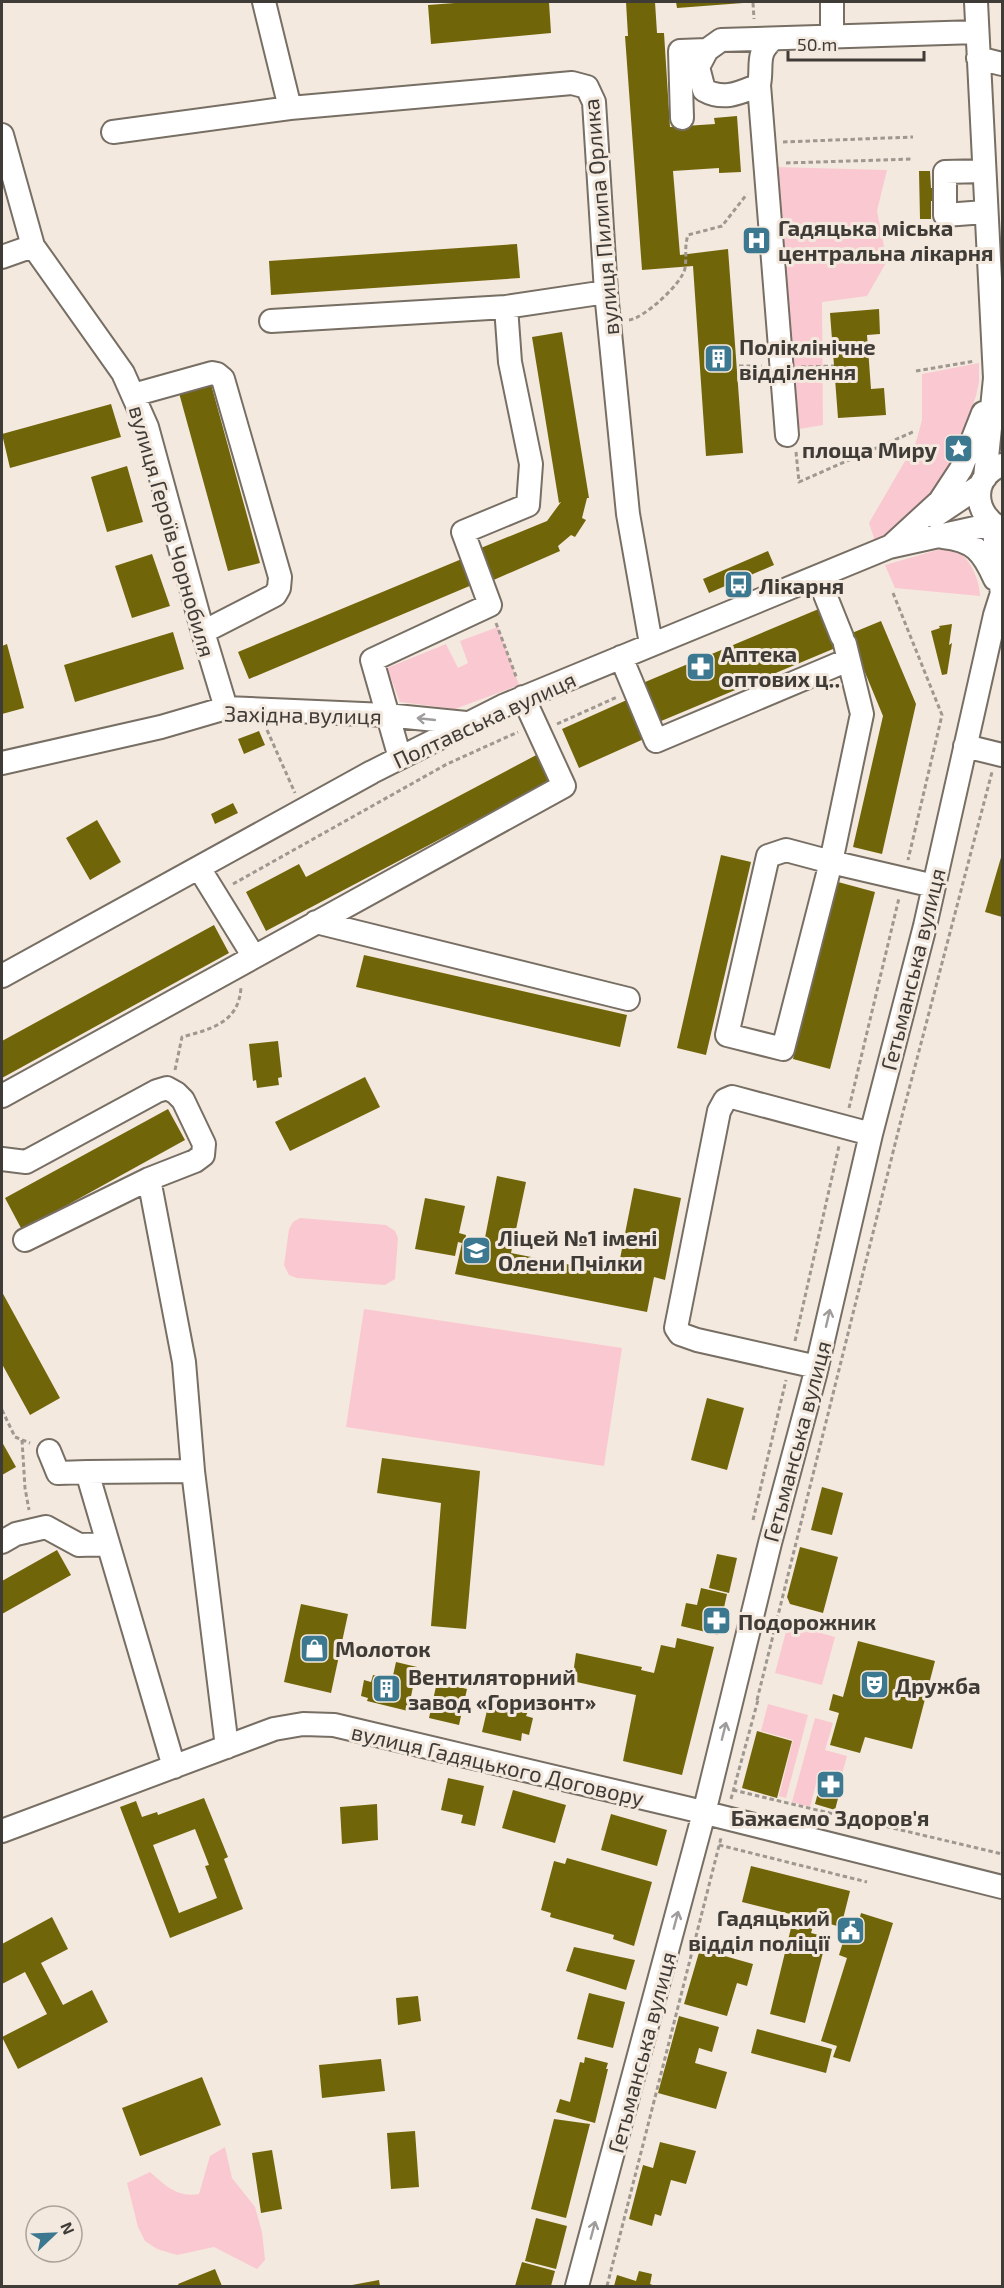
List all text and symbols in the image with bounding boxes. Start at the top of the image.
scale bar [788,24,924,62]
text: 50 m [797,33,837,55]
street label: вулиця Пилипа Орлика [577,97,624,336]
place label: Гадяцька міська центральна лікарня [778,214,993,265]
hospital icon: Гадяцька міська центральна лікарня [741,224,773,256]
place label: Поліклінічне відділення [739,333,876,384]
building icon: Поліклінічне відділення [702,343,734,375]
street label: вулиця Героїв Чорнобиля [124,402,221,660]
place icon: площа Миру [942,433,974,465]
place label: площа Миру [802,436,938,462]
bus stop icon: Лікарня [722,569,754,601]
place label: Лікарня [759,572,844,598]
place label: Аптека оптових ц‥ [721,640,840,691]
pharmacy icon: Аптека оптових ц‥ [684,650,716,682]
street label: Полтавська вулиця [388,665,580,774]
street label: Західна вулиця [224,700,382,729]
one-way arrow [417,713,436,724]
street label: Гетьманська вулиця [874,865,951,1073]
place label: Ліцей №1 імені Олени Пчілки [498,1224,657,1275]
school or university icon: Ліцей №1 імені Олени Пчілки [461,1234,493,1266]
one-way arrow [823,1309,834,1328]
street label: Гетьманська вулиця [757,1338,836,1545]
pharmacy icon: Подорожник [701,1605,733,1637]
place label: Подорожник [738,1608,876,1634]
shop icon: Молоток [298,1632,330,1664]
place label: Молоток [335,1635,431,1661]
place label: Вентиляторний завод «Горизонт» [408,1663,596,1714]
theatre icon: Дружба [858,1669,890,1701]
place label: Дружба [895,1672,981,1698]
building icon: Вентиляторний завод «Горизонт» [371,1673,403,1705]
street label: вулиця Гадяцького Договору [349,1718,647,1811]
one-way arrow [718,1722,730,1741]
pharmacy icon: Бажаємо Здоров'я [814,1769,846,1801]
place label: Бажаємо Здоров'я [731,1804,929,1830]
place label: Гадяцький відділ поліції [688,1904,831,1955]
one-way arrow [670,1911,682,1930]
public building icon: Гадяцький відділ поліції [835,1914,867,1946]
street label: Гетьманська вулиця [602,1949,681,2156]
north arrow [24,2204,84,2264]
text: N [57,2219,79,2237]
one-way arrow [587,2221,599,2240]

